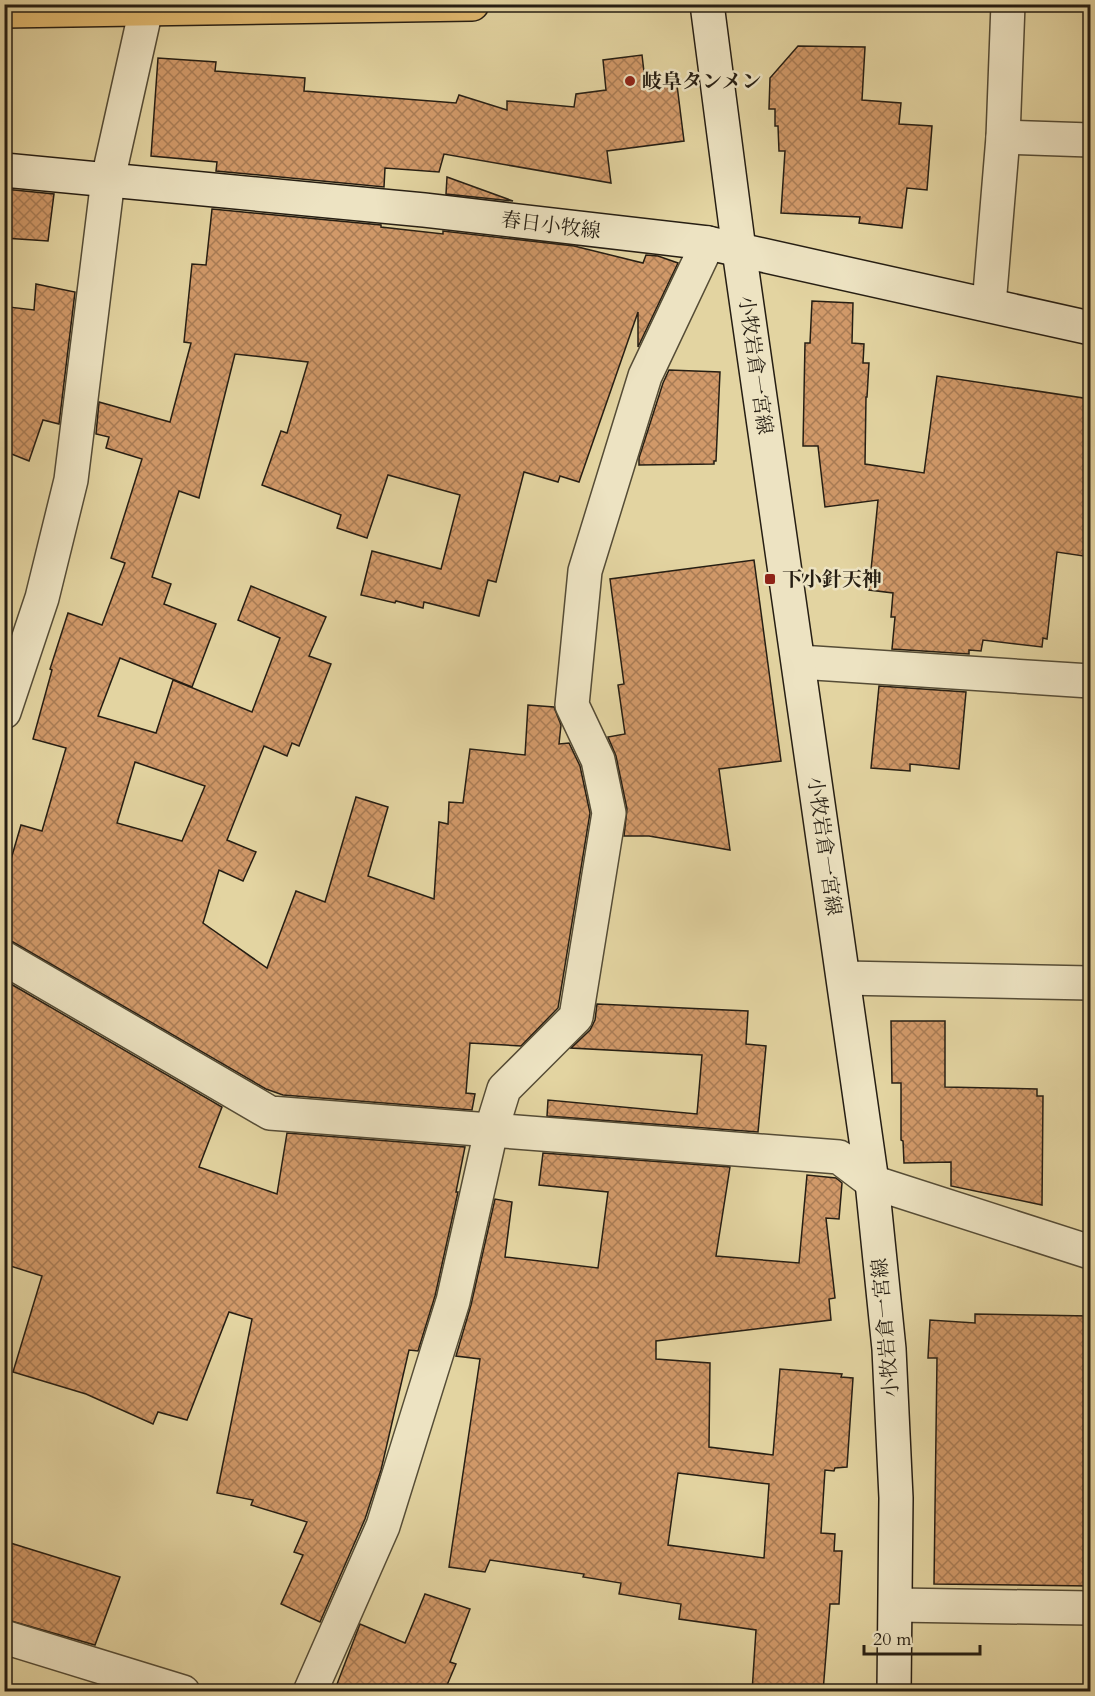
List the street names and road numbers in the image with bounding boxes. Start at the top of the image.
street label: 春日小牧線 [500,206,602,245]
street label: 小牧岩倉一宮線 [732,294,779,436]
street label: 小牧岩倉一宮線 [801,775,848,917]
street label: 小牧岩倉一宮線 [866,1257,905,1399]

